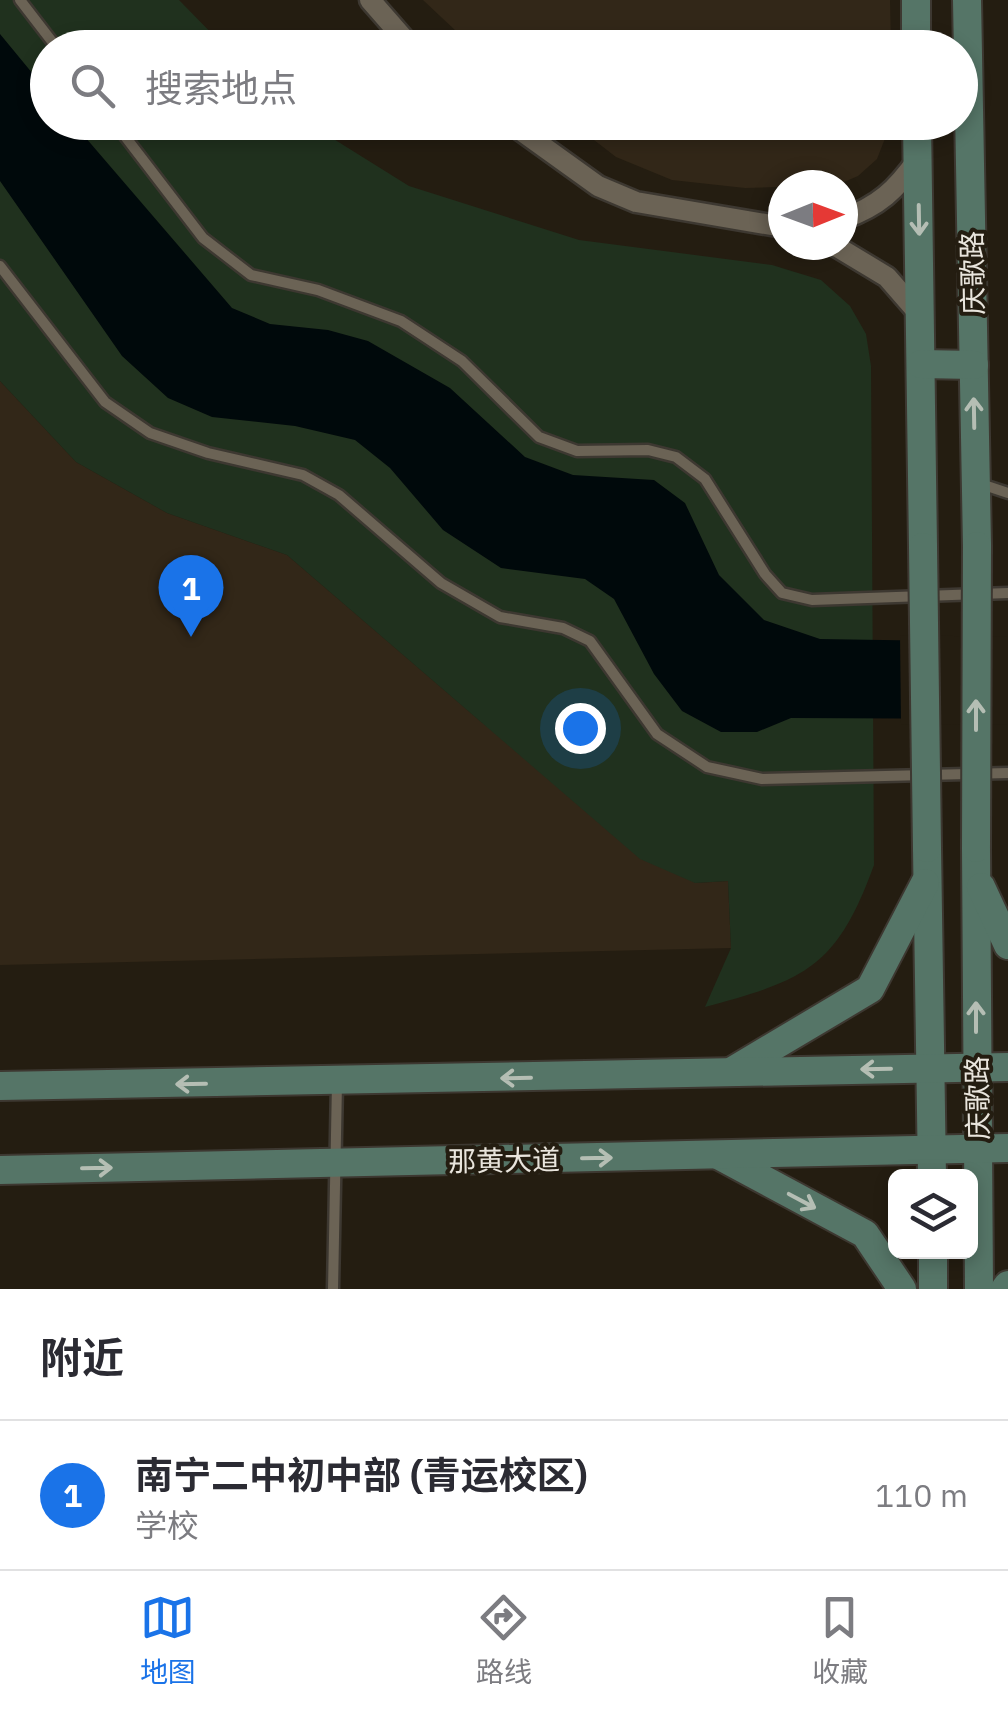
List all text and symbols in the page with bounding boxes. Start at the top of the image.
search box [30,30,978,140]
icon: search [65,58,120,113]
text: 搜索地点 [145,63,297,112]
north arrow [768,170,858,260]
one-way arrow [909,203,928,235]
street label: 庆歌路 [953,231,991,315]
one-way arrow [965,398,984,430]
pin: 1 [158,554,224,637]
one-way arrow [966,700,986,732]
your location [555,703,606,754]
one-way arrow [966,1001,986,1034]
street label: 庆歌路 [958,1056,996,1140]
one-way arrow [860,1059,892,1078]
one-way arrow [500,1068,532,1087]
one-way arrow [175,1074,208,1094]
street label: 那黄大道 [448,1141,560,1179]
one-way arrow [581,1148,613,1167]
one-way arrow [81,1159,113,1178]
map controls [888,1169,978,1259]
button: layers [888,1169,978,1259]
one-way arrow [787,1191,817,1211]
text: 附近 [40,1330,124,1385]
text: 南宁二中初中部 (青运校区) [135,1450,588,1499]
text: 1 [63,1474,82,1516]
text: 110 m [875,1474,968,1516]
text: 学校 [135,1504,199,1546]
tab: 地图 [140,1590,196,1690]
tab: 路线 [476,1590,532,1690]
tab: 收藏 [812,1590,868,1690]

